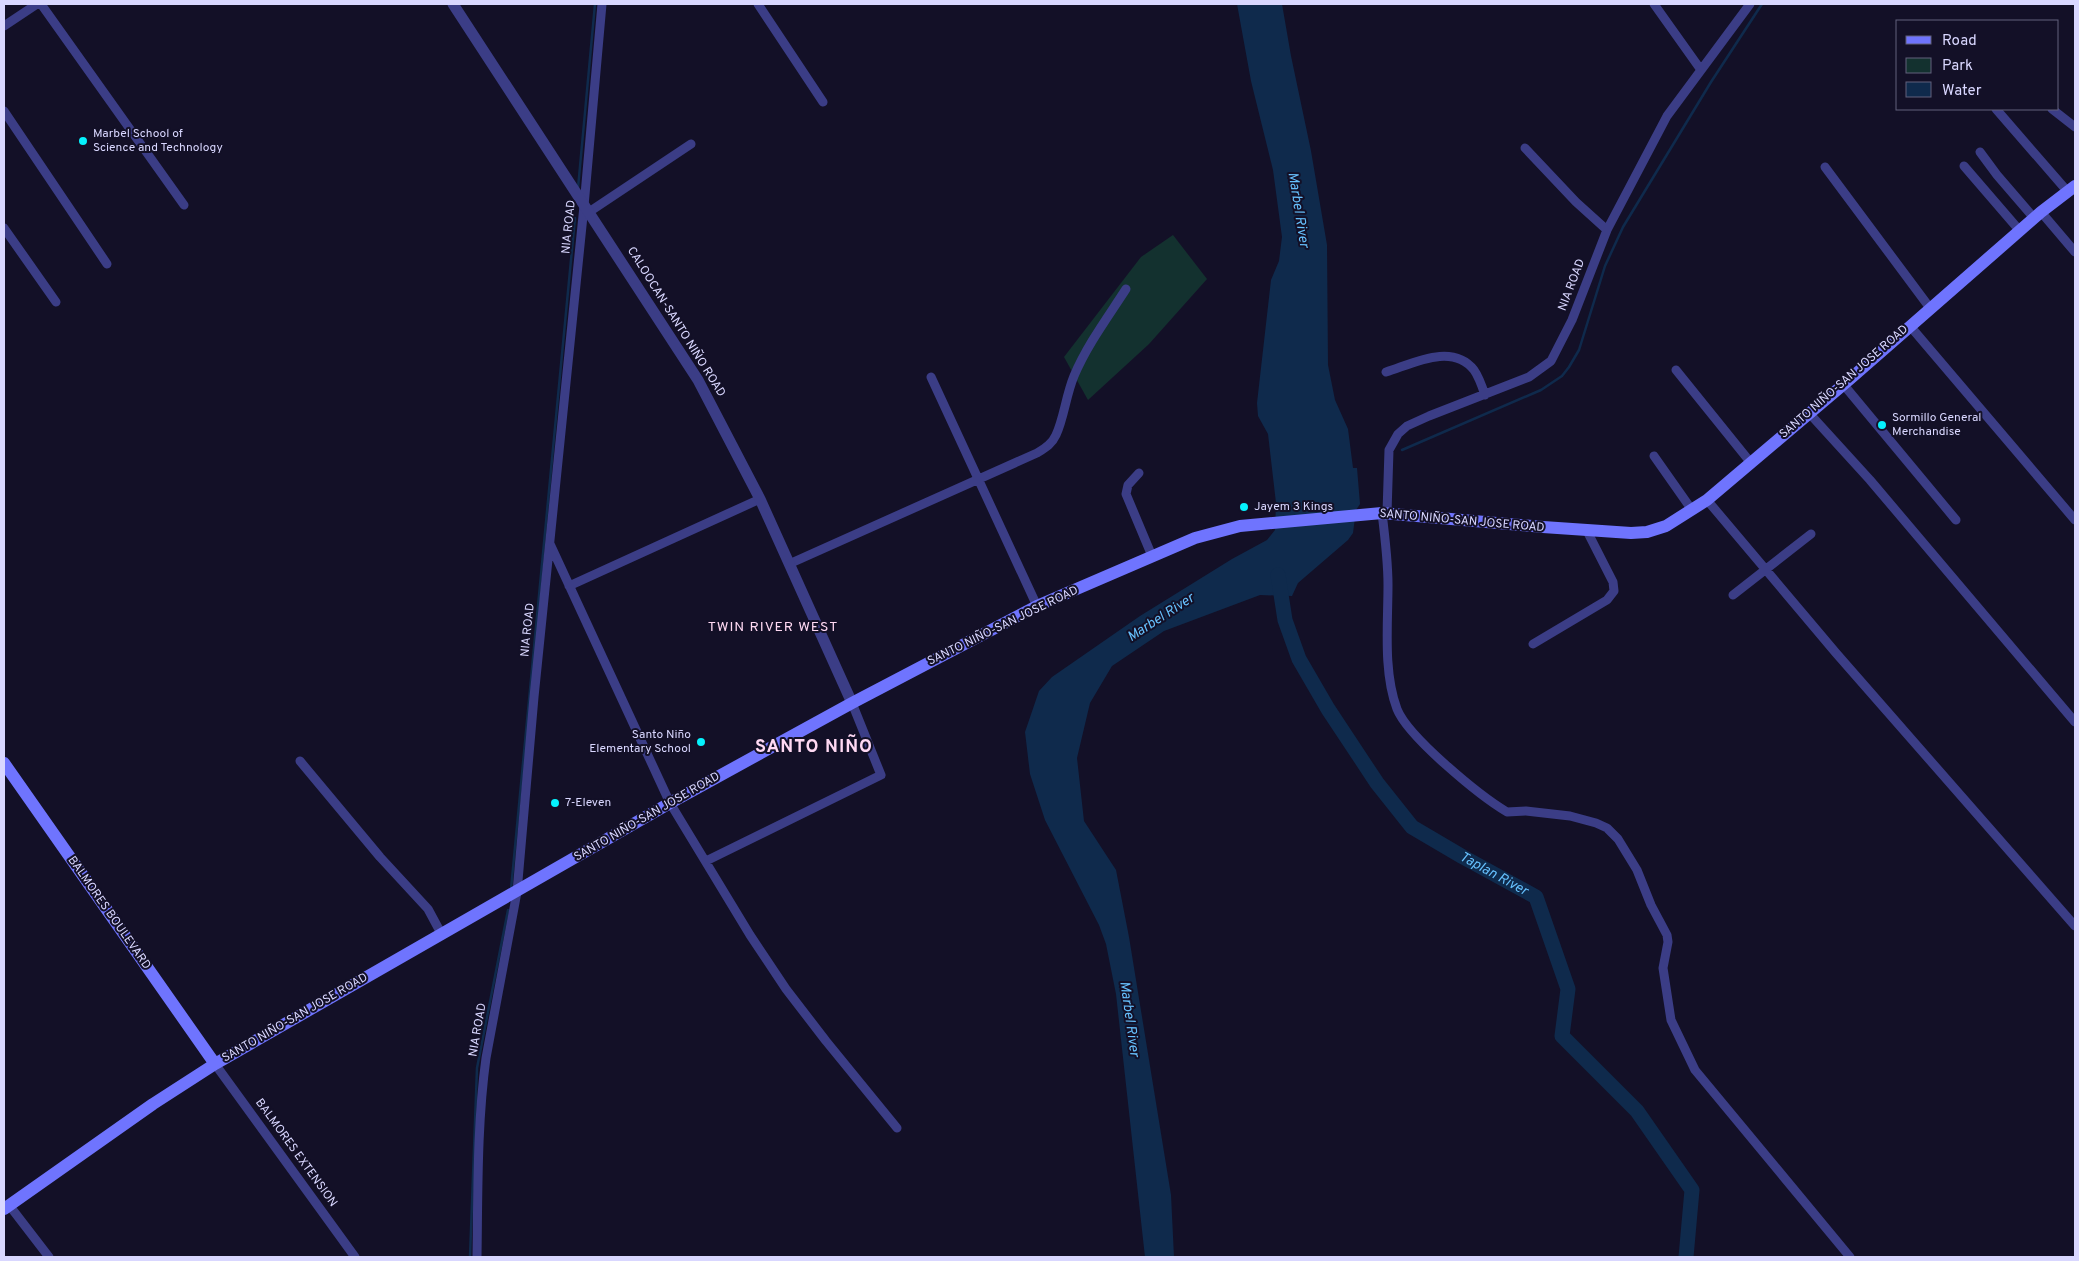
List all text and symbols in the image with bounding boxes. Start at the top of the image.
legend [1896,20,2059,110]
text: Road [1942,32,1977,51]
text: Park [1942,57,1973,76]
text: Water [1942,82,1982,101]
place label: Marbel School of Science and Technology [93,126,223,156]
marker: Marbel School of Science and Technology [77,135,89,147]
water label: Marbel River [1284,171,1313,251]
street label: NIA ROAD [558,199,580,255]
street label: CALOOCAN-SANTO NIÑO ROAD [623,244,729,400]
street label: NIA ROAD [1555,257,1589,313]
street label: SANTO NIÑO-SAN JOSE ROAD [1776,322,1912,442]
place label: Sormillo General Merchandise [1892,410,1981,440]
marker: Sormillo General Merchandise [1876,419,1888,431]
place label: Jayem 3 Kings [1254,499,1333,515]
marker: Jayem 3 Kings [1238,501,1250,513]
street label: SANTO NIÑO-SAN JOSE ROAD [1379,506,1545,536]
street label: SANTO NIÑO-SAN JOSE ROAD [925,582,1081,670]
water label: Marbel River [1124,589,1199,646]
street label: NIA ROAD [517,602,539,658]
district label: TWIN RIVER WEST [708,619,838,636]
place label: Santo Niño Elementary School [589,727,691,757]
district label: SANTO NIÑO [755,734,873,759]
marker: Santo Niño Elementary School [695,736,707,748]
street label: SANTO NIÑO-SAN JOSE ROAD [571,769,723,865]
place label: 7-Eleven [565,795,611,811]
marker: 7-Eleven [549,797,561,809]
water label: Taplan River [1457,848,1532,900]
street label: BALMORES BOULEVARD [64,853,154,973]
street label: SANTO NIÑO-SAN JOSE ROAD [219,970,371,1066]
water label: Marbel River [1115,980,1143,1060]
street label: NIA ROAD [465,1002,491,1058]
street label: BALMORES EXTENSION [251,1096,341,1210]

